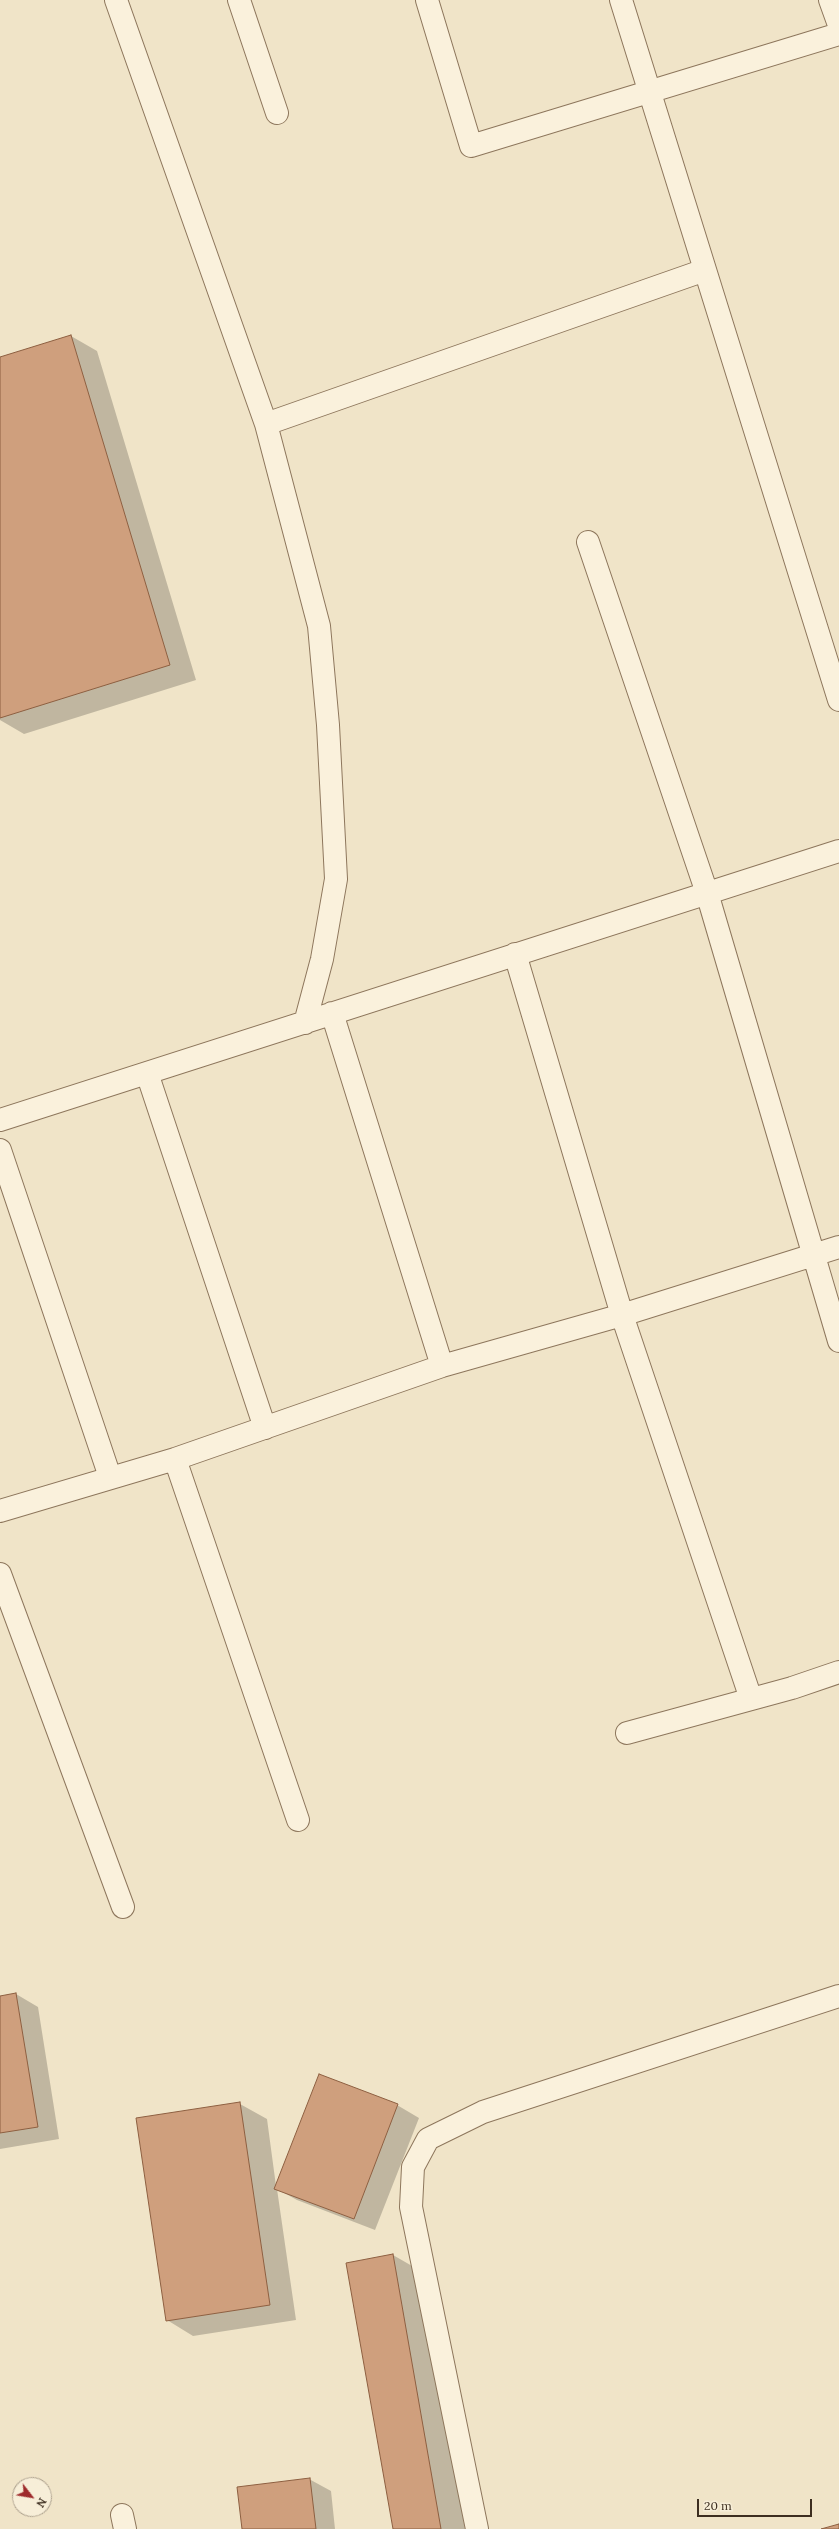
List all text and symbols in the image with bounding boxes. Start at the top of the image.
north arrow [12,2477,52,2517]
scale bar [699,2491,814,2517]
text: N [33,2495,50,2510]
text: 20 m [704,2498,732,2513]

